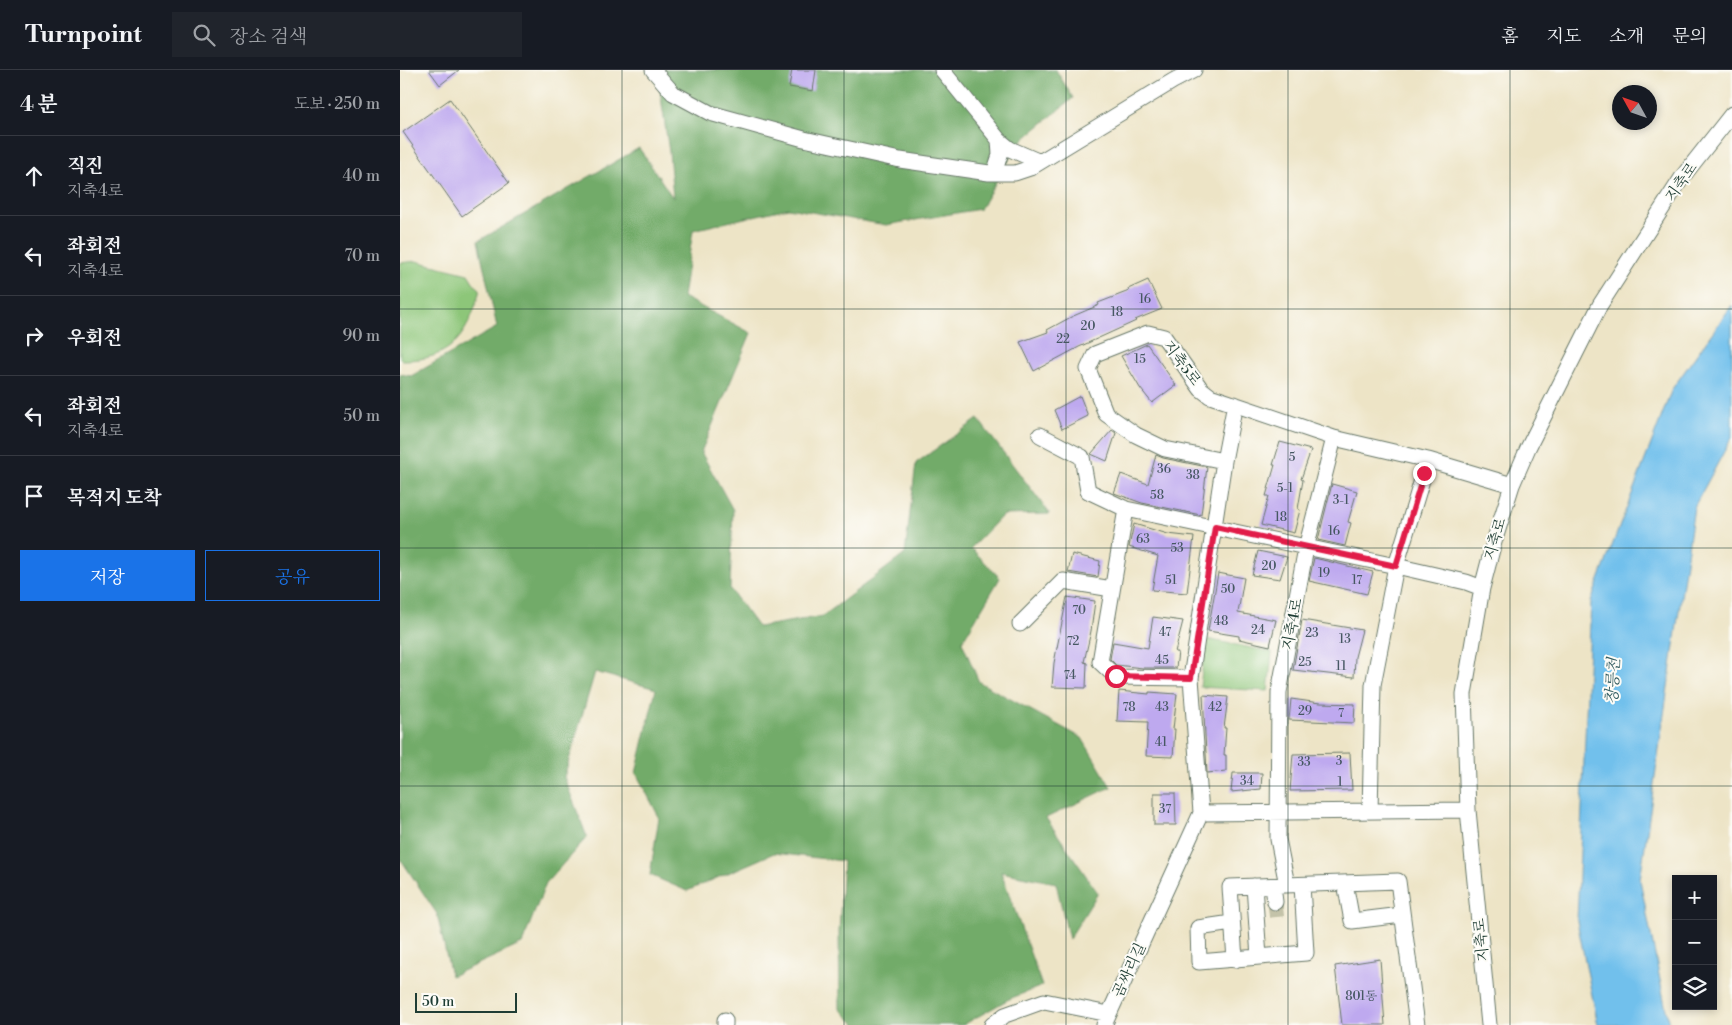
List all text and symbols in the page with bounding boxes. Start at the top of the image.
search box [172,12,522,57]
text: Turnpoint [25,20,142,50]
icon: search [190,21,218,49]
text: 장소 검색 [230,25,307,49]
text: 홈 [1501,25,1519,48]
text: 지도 [1547,25,1581,48]
text: 소개 [1609,25,1644,48]
text: 문의 [1672,25,1707,48]
north arrow [1612,85,1657,130]
text: 4 분 [20,92,58,118]
text: 도보 · 250 m [294,94,380,114]
text: 직진 [67,154,104,178]
street label: 지축로 [1661,159,1702,206]
icon: ahead [20,162,48,190]
text: 40 m [343,166,380,186]
text: 지축4로 [67,181,123,201]
text: 좌회전 [67,234,122,258]
icon: left [20,242,48,270]
text: 70 m [344,246,380,266]
text: 지축4로 [67,261,123,281]
house number: 16 [1139,292,1151,307]
house number: 18 [1111,305,1123,320]
house number: 20 [1081,319,1095,334]
icon: right [20,322,48,350]
text: 우회전 [67,326,122,350]
text: 90 m [342,326,380,346]
house number: 22 [1056,332,1070,347]
street label: 지축5로 [1158,337,1205,390]
house number: 15 [1134,352,1146,367]
text: 좌회전 [67,394,122,418]
icon: left [20,402,48,430]
text: 50 m [343,406,380,426]
text: 지축4로 [67,421,123,441]
house number: 5 [1289,450,1296,465]
house number: 36 [1157,462,1171,477]
route end [1413,462,1436,485]
house number: 38 [1186,468,1200,483]
house number: 5-1 [1277,481,1294,496]
icon: arrive [20,482,48,510]
text: 목적지 도착 [67,486,162,510]
house number: 58 [1150,488,1164,503]
house number: 3-1 [1333,493,1350,508]
house number: 18 [1275,510,1287,525]
street label: 지축로 [1480,515,1511,563]
house number: 16 [1328,524,1340,539]
house number: 63 [1136,532,1150,547]
house number: 53 [1170,541,1184,556]
button: 저장 [20,550,195,601]
button: 공유 [205,550,380,601]
house number: 20 [1262,559,1276,574]
house number: 19 [1318,566,1330,581]
house number: 51 [1165,573,1178,588]
house number: 17 [1352,573,1362,588]
house number: 50 [1221,582,1235,597]
street label: 지축4로 [1278,596,1307,652]
house number: 70 [1072,603,1086,618]
house number: 48 [1214,614,1228,629]
house number: 24 [1251,623,1265,638]
house number: 47 [1159,625,1171,640]
house number: 23 [1305,626,1319,641]
house number: 13 [1339,632,1351,647]
house number: 72 [1067,634,1080,649]
house number: 45 [1155,653,1169,668]
house number: 25 [1298,655,1312,670]
water label: 창릉천 [1602,656,1624,705]
house number: 11 [1336,659,1347,674]
route start [1105,665,1128,688]
house number: 74 [1064,668,1076,683]
house number: 78 [1122,700,1136,715]
house number: 43 [1155,700,1169,715]
house number: 42 [1208,700,1222,715]
house number: 29 [1298,704,1312,719]
house number: 7 [1338,706,1344,721]
house number: 41 [1155,735,1168,750]
house number: 3 [1336,754,1343,769]
house number: 33 [1297,755,1311,770]
house number: 34 [1240,774,1254,789]
house number: 1 [1337,775,1343,790]
house number: 37 [1159,802,1171,817]
map controls [1672,875,1717,1010]
button: + [1672,875,1717,920]
street label: 지축로 [1470,917,1493,963]
button: − [1672,920,1717,965]
street label: 곰싸리길 [1109,940,1150,1000]
button: layers [1672,965,1717,1010]
house number: 801동 [1345,989,1377,1004]
scale bar [415,990,518,1013]
text: 50 m [422,993,454,1011]

